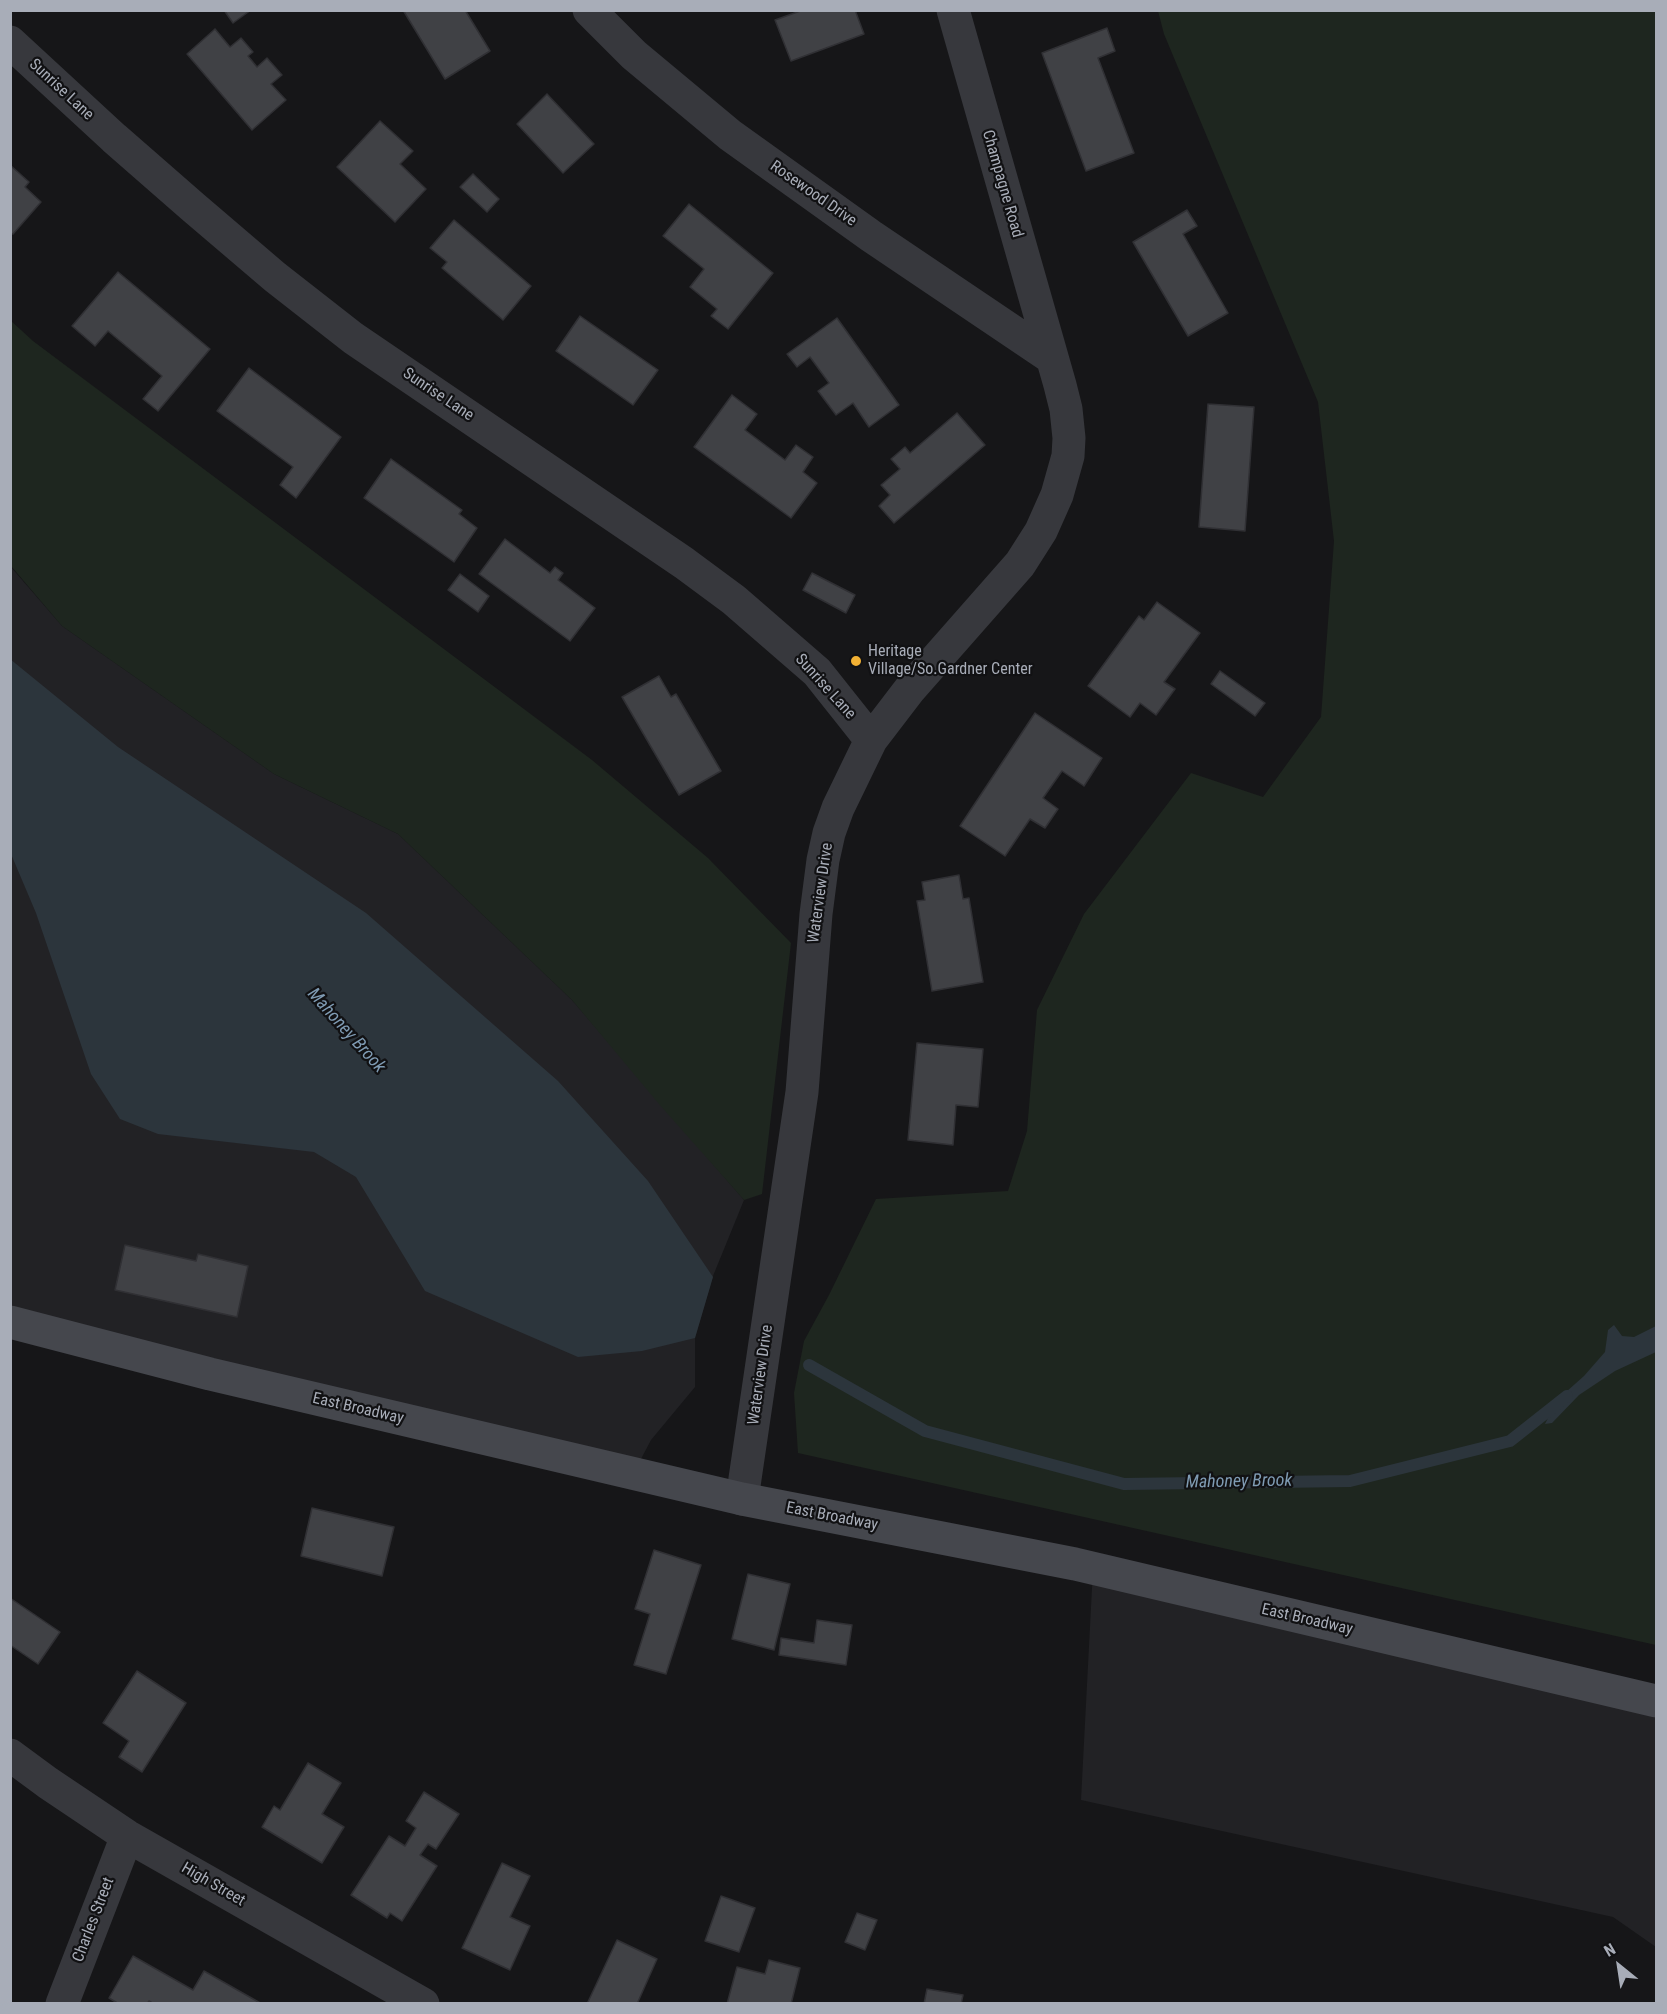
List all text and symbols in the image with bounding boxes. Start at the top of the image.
street label: Sunrise Lane [25,55,97,125]
street label: Champagne Road [977,128,1027,240]
street label: Rosewood Drive [766,157,860,231]
street label: Sunrise Lane [399,364,477,426]
place label: Heritage Village/So.Gardner Center [868,642,1033,680]
street label: Sunrise Lane [791,650,859,724]
marker: Heritage Village/So.Gardner Center [849,654,863,668]
street label: Waterview Drive [804,842,838,944]
water label: Mahoney Brook [302,984,390,1078]
street label: Waterview Drive [744,1324,778,1426]
street label: East Broadway [311,1389,405,1429]
water label: Mahoney Brook [1185,1470,1293,1494]
street label: East Broadway [785,1499,879,1535]
street label: East Broadway [1260,1600,1354,1640]
street label: High Street [178,1859,248,1911]
street label: Charles Street [69,1875,119,1965]
north arrow [1589,1936,1649,1996]
text: N [1601,1939,1619,1961]

